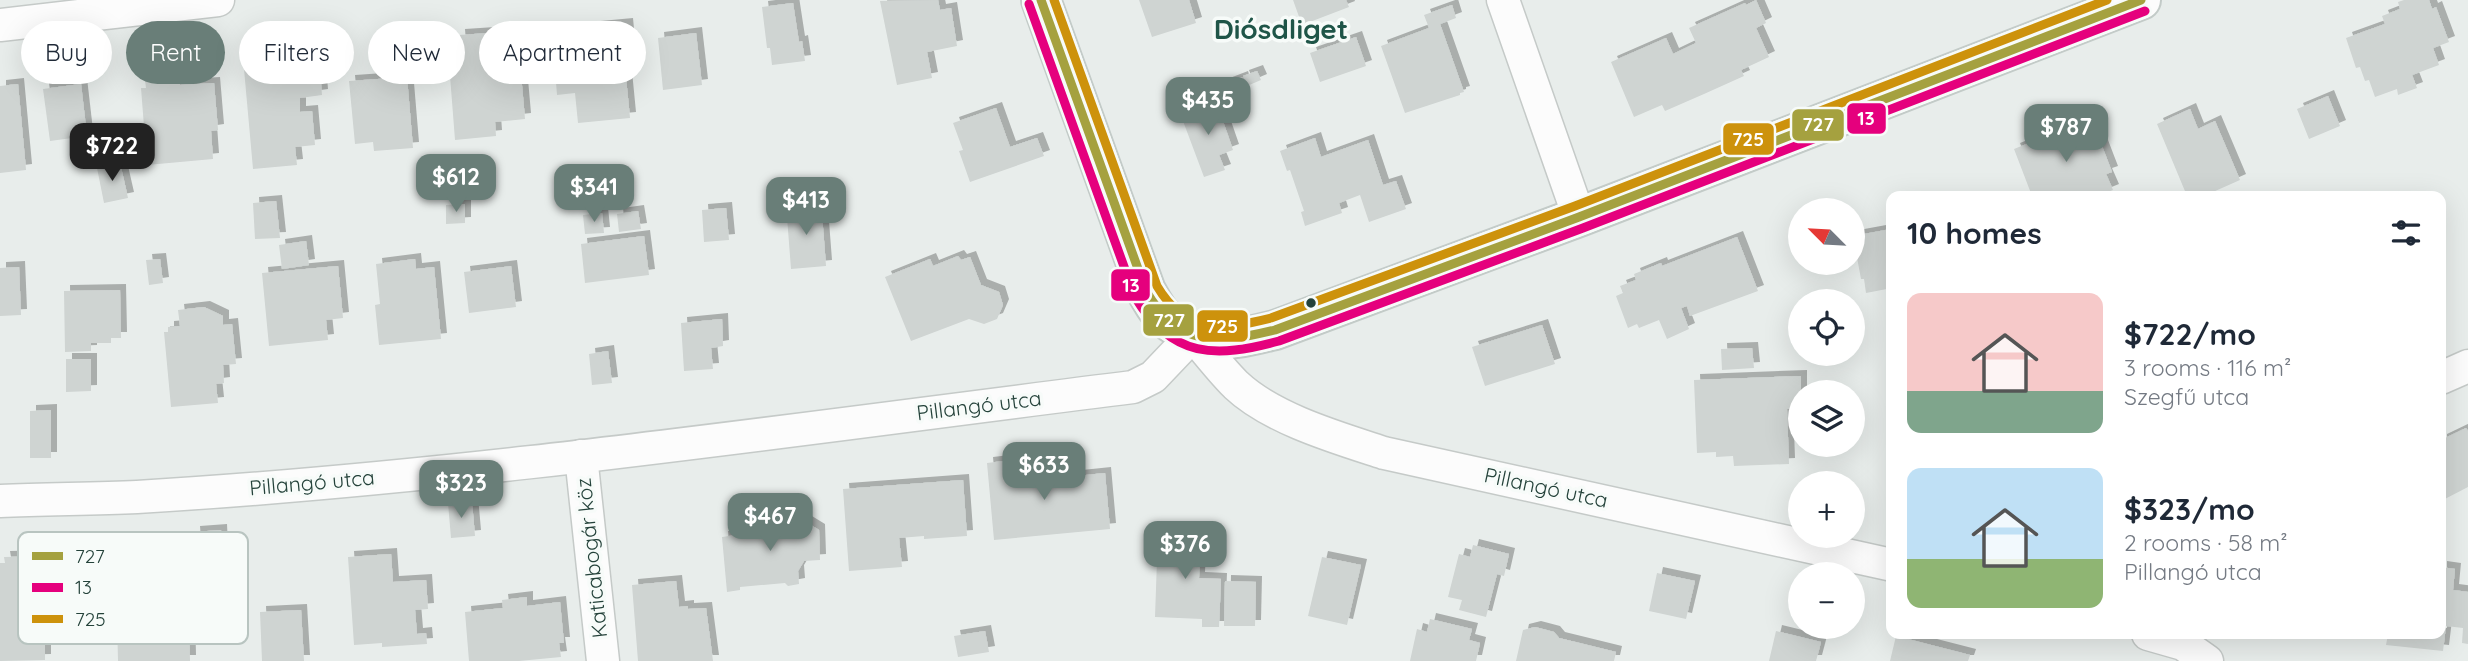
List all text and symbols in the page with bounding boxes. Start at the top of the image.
district label: Diósdliget [1214,11,1348,46]
chip: Buy [21,21,112,84]
chip: Rent [126,21,225,84]
chip: Filters [239,21,354,84]
chip: New [368,21,465,84]
chip: Apartment [479,21,646,84]
pin: $435 [1167,78,1249,137]
text: $435 [1182,85,1234,114]
line badge: 13 [1846,102,1887,135]
pin: $787 [2025,104,2107,164]
text: 13 [1857,106,1875,130]
line badge: 727 [1791,108,1845,142]
text: 727 [1802,112,1834,136]
text: $787 [2040,112,2092,141]
line badge: 725 [1722,122,1775,156]
pin: $722 [71,124,153,183]
text: 725 [1732,127,1764,151]
text: $722 [86,131,138,160]
pin: $612 [415,154,497,214]
text: $612 [432,162,480,191]
pin: $341 [553,164,635,224]
text: $341 [570,172,618,201]
pin: $413 [765,177,847,237]
text: $413 [782,185,830,214]
north arrow [1788,198,1866,275]
map controls [1788,198,1865,639]
text: 10 homes [1907,214,2042,252]
icon: filters [2387,214,2425,252]
line badge: 13 [1110,268,1151,302]
text: 13 [1122,273,1140,297]
button: locate [1788,289,1865,366]
unlabelled marker [1304,296,1318,310]
line badge: 727 [1142,303,1195,337]
text: 727 [1153,308,1185,332]
line badge: 725 [1196,309,1249,343]
text: 725 [1206,314,1238,338]
text: $722/mo [2124,315,2256,353]
icon: home [1963,321,2047,405]
text: 3 rooms · 116 m² [2124,353,2291,382]
button: layers [1788,380,1865,457]
text: Szegfű utca [2124,382,2249,411]
street label: Pillangó utca [915,384,1043,426]
pin: $633 [1003,442,1085,502]
text: $633 [1018,450,1070,479]
pin: $323 [420,461,502,520]
street label: Pillangó utca [1482,461,1610,513]
street label: Pillangó utca [248,464,376,500]
text: $323 [435,468,487,497]
button: + [1788,471,1865,548]
street label: Katicabogár köz [570,477,612,639]
text: $323/mo [2124,490,2255,528]
pin: $467 [729,494,811,553]
icon: home [1963,496,2047,580]
text: $467 [744,501,796,530]
pin: $376 [1144,522,1226,581]
text: 2 rooms · 58 m² [2124,528,2287,557]
text: $376 [1160,529,1210,558]
legend [18,532,248,644]
text: 727 [75,544,105,568]
text: Pillangó utca [2124,557,2262,586]
button: − [1788,562,1865,639]
text: 13 [75,575,92,599]
text: 725 [75,607,106,631]

